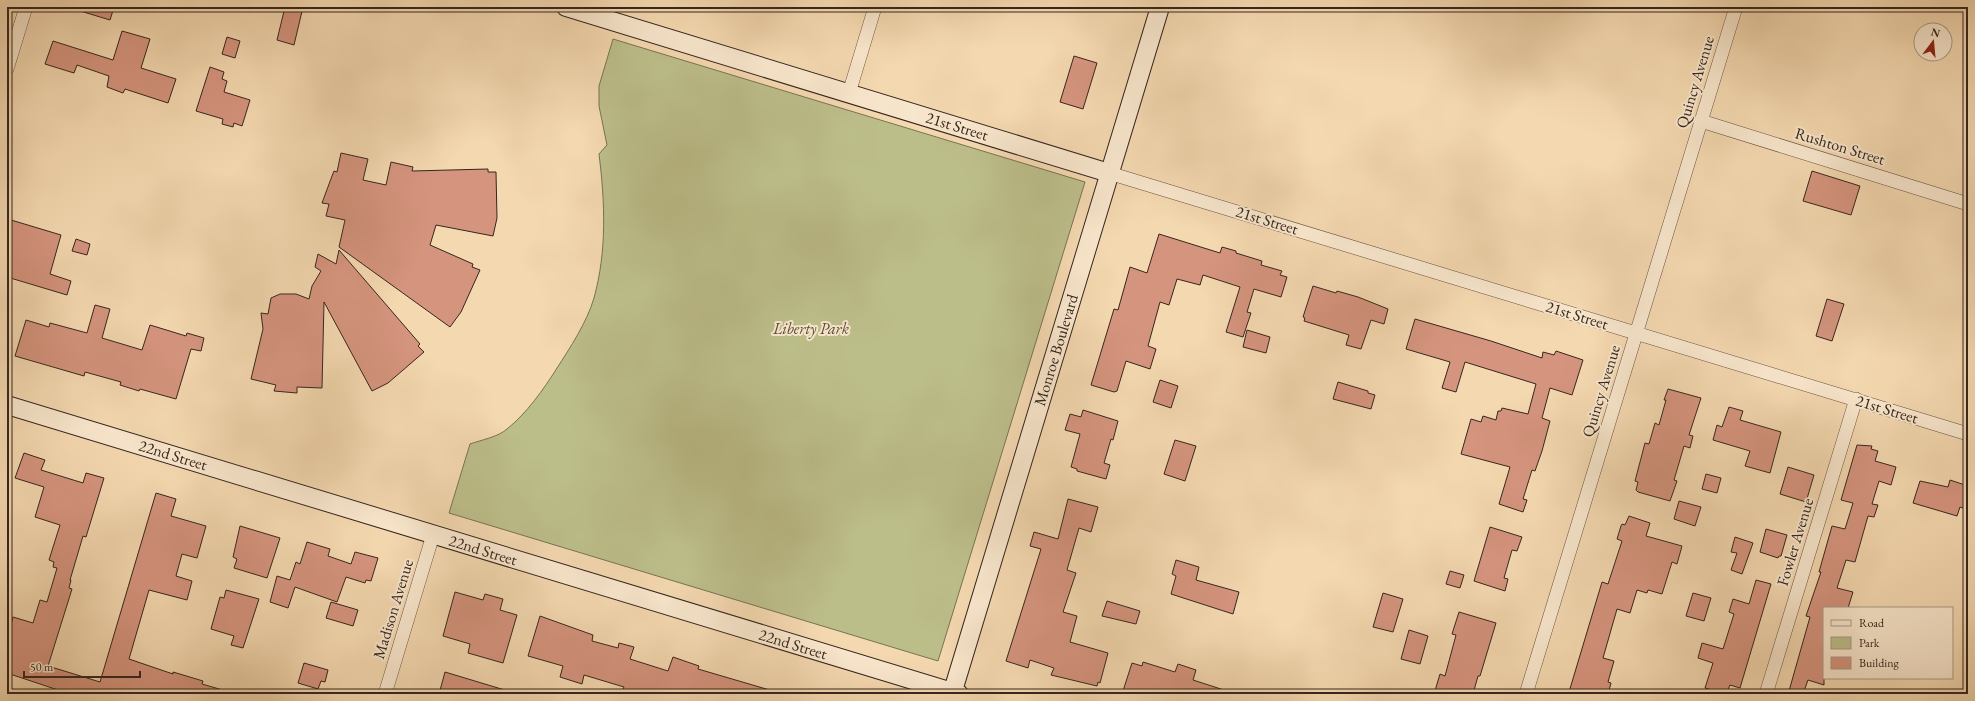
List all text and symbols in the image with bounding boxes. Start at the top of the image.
north arrow [1913,22,1953,62]
text: N [1930,24,1942,40]
street label: Quincy Avenue [1671,33,1719,131]
street label: 21st Street [923,107,991,145]
street label: Rushton Street [1792,122,1888,170]
street label: 21st Street [1233,201,1301,239]
street label: Monroe Boulevard [1029,291,1083,408]
street label: 21st Street [1543,296,1611,334]
park label: Liberty Park [772,318,850,339]
street label: Quincy Avenue [1577,342,1625,440]
street label: 21st Street [1853,390,1921,428]
street label: 22nd Street [136,435,210,475]
street label: Fowler Avenue [1772,495,1818,589]
street label: 22nd Street [446,530,520,570]
street label: Madison Avenue [368,557,418,661]
legend [1823,607,1953,679]
text: Road [1859,615,1885,631]
street label: 22nd Street [756,624,830,664]
text: Park [1859,635,1880,651]
scale bar [24,653,140,679]
text: Building [1859,655,1900,671]
text: 50 m [30,659,54,675]

